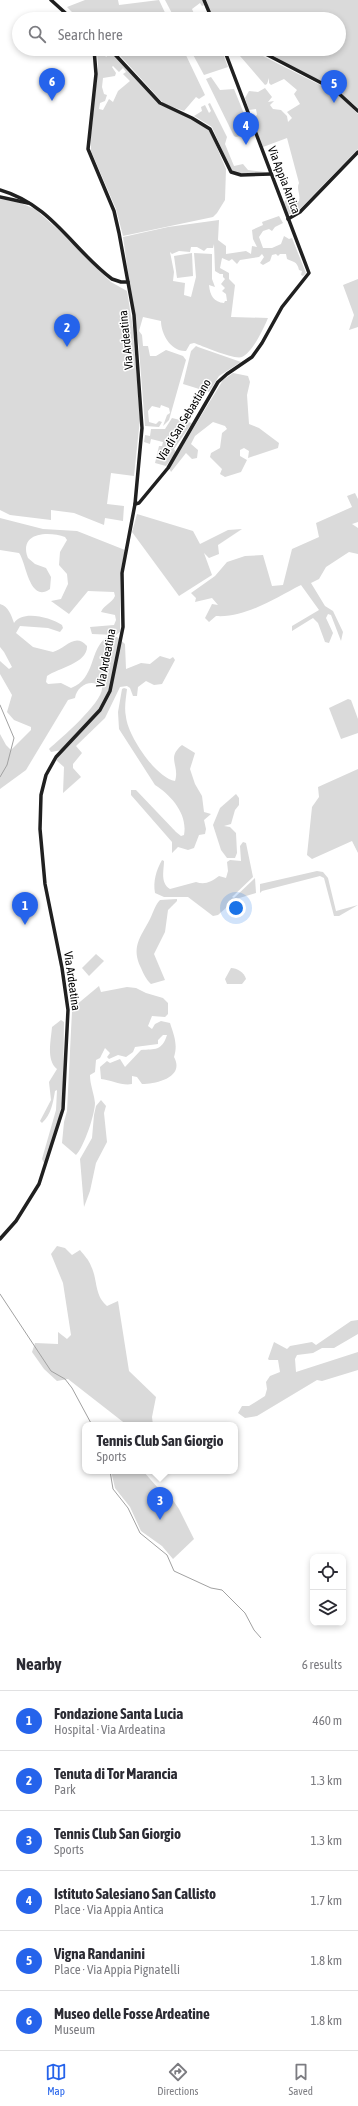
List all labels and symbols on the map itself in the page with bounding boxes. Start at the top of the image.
pin: 6 [39,68,65,101]
pin: 5 [321,70,347,103]
pin: 4 [233,112,259,145]
street label: Via Appia Antica [265,144,303,216]
street label: Via Ardeatina [116,310,136,370]
pin: 2 [54,314,80,347]
street label: Via di San Sebastiano [154,376,214,464]
street label: Via Ardeatina [93,627,119,689]
pin: 1 [12,892,38,925]
your location [226,898,246,918]
street label: Via Ardeatina [61,951,83,1011]
pin: 3 [147,1487,173,1520]

